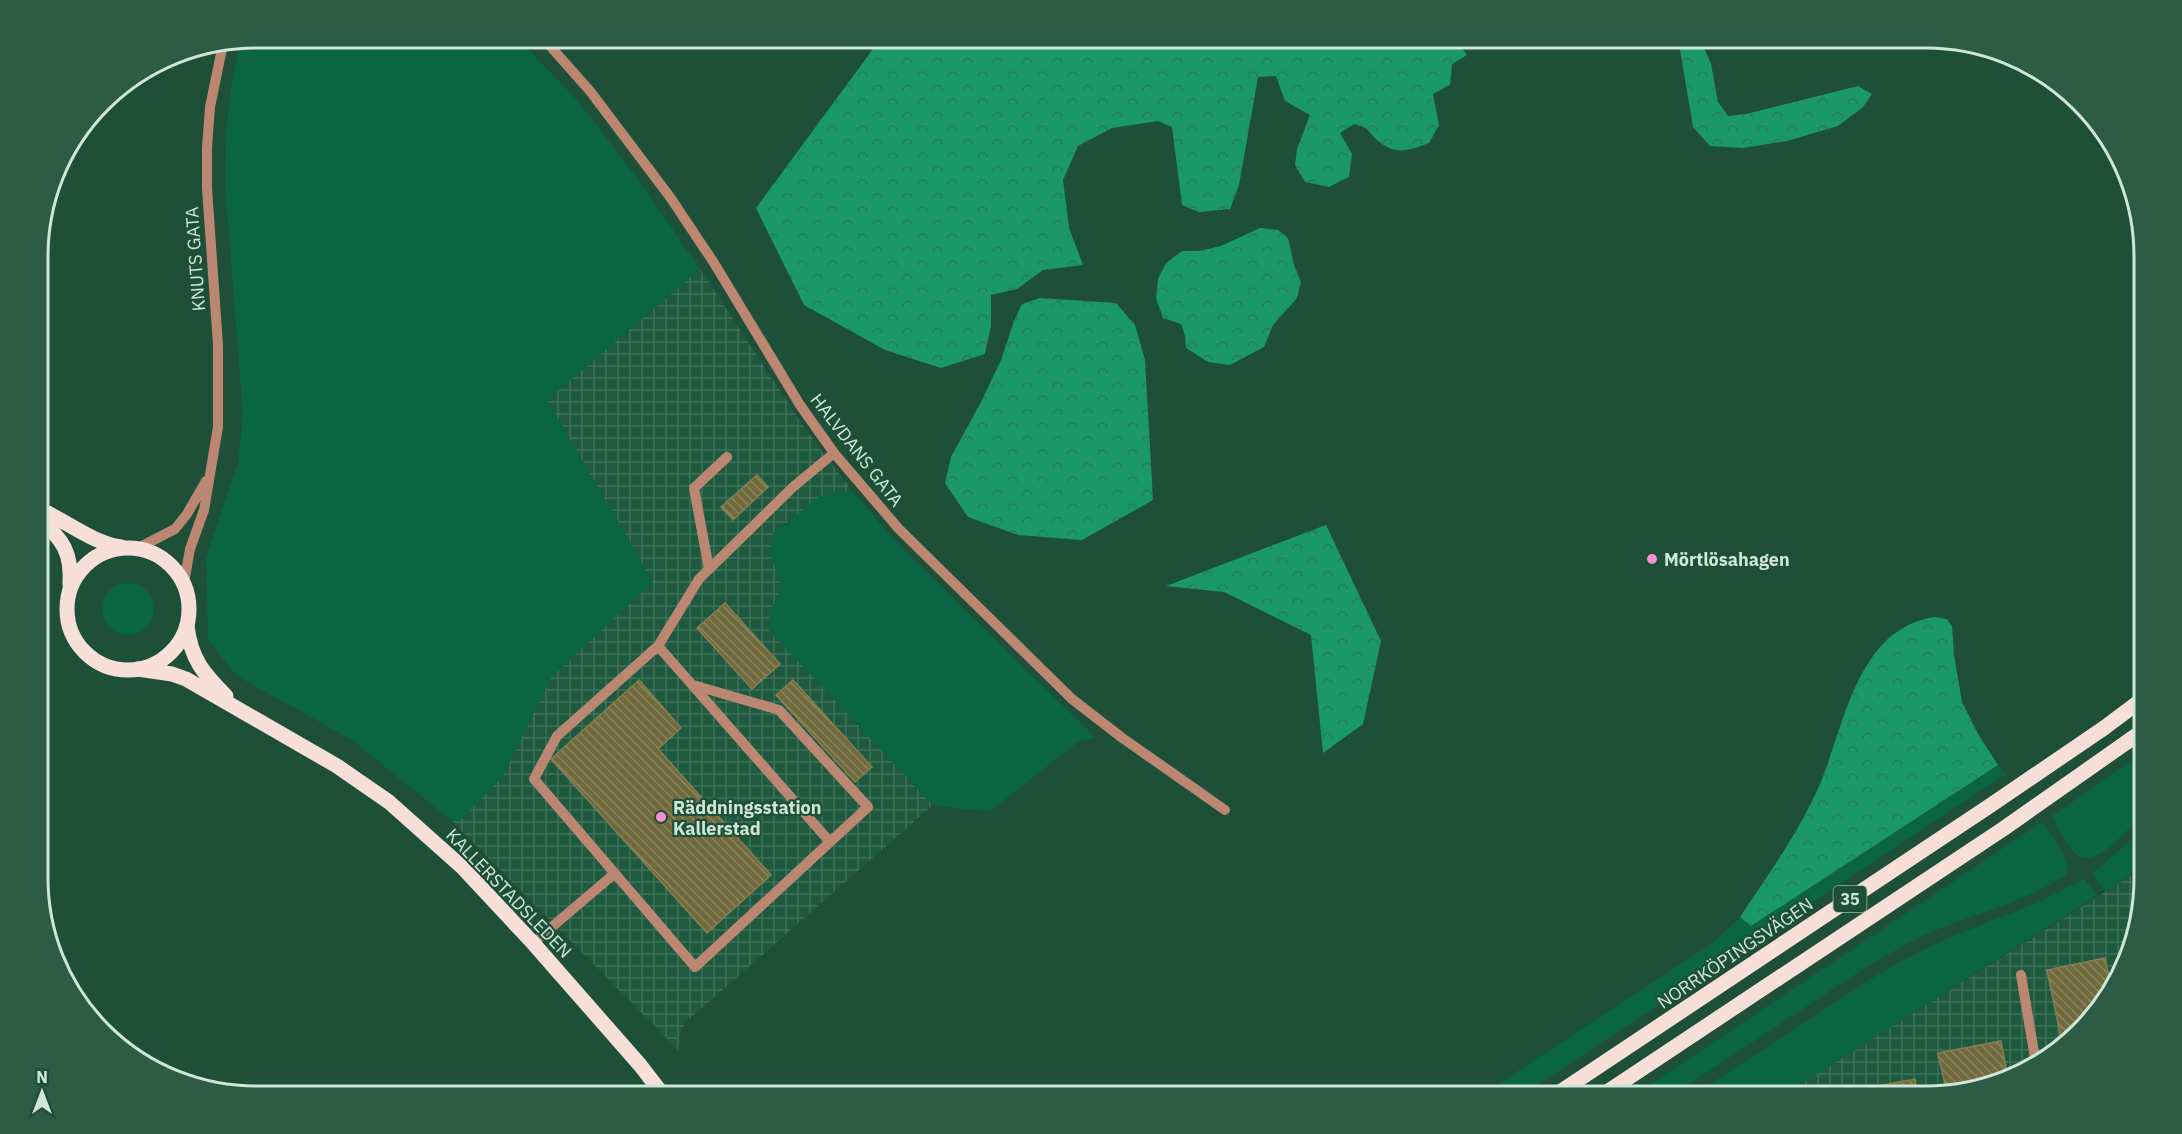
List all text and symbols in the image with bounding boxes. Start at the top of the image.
street label: KNUTS GATA [180,206,210,312]
street label: HALVDANS GATA [806,389,909,512]
place label: Mörtlösahagen [1664,548,1790,571]
marker: Mörtlösahagen [1645,552,1659,566]
place label: Räddningsstation Kallerstad [673,796,821,840]
marker: Räddningsstation Kallerstad [654,810,668,824]
street label: KALLERSTADSLEDEN [441,823,577,963]
road number: 35 [1834,886,1866,912]
street label: NORRKÖPINGSVÄGEN [1653,892,1817,1014]
north arrow [12,1062,72,1122]
text: N [36,1067,48,1087]

